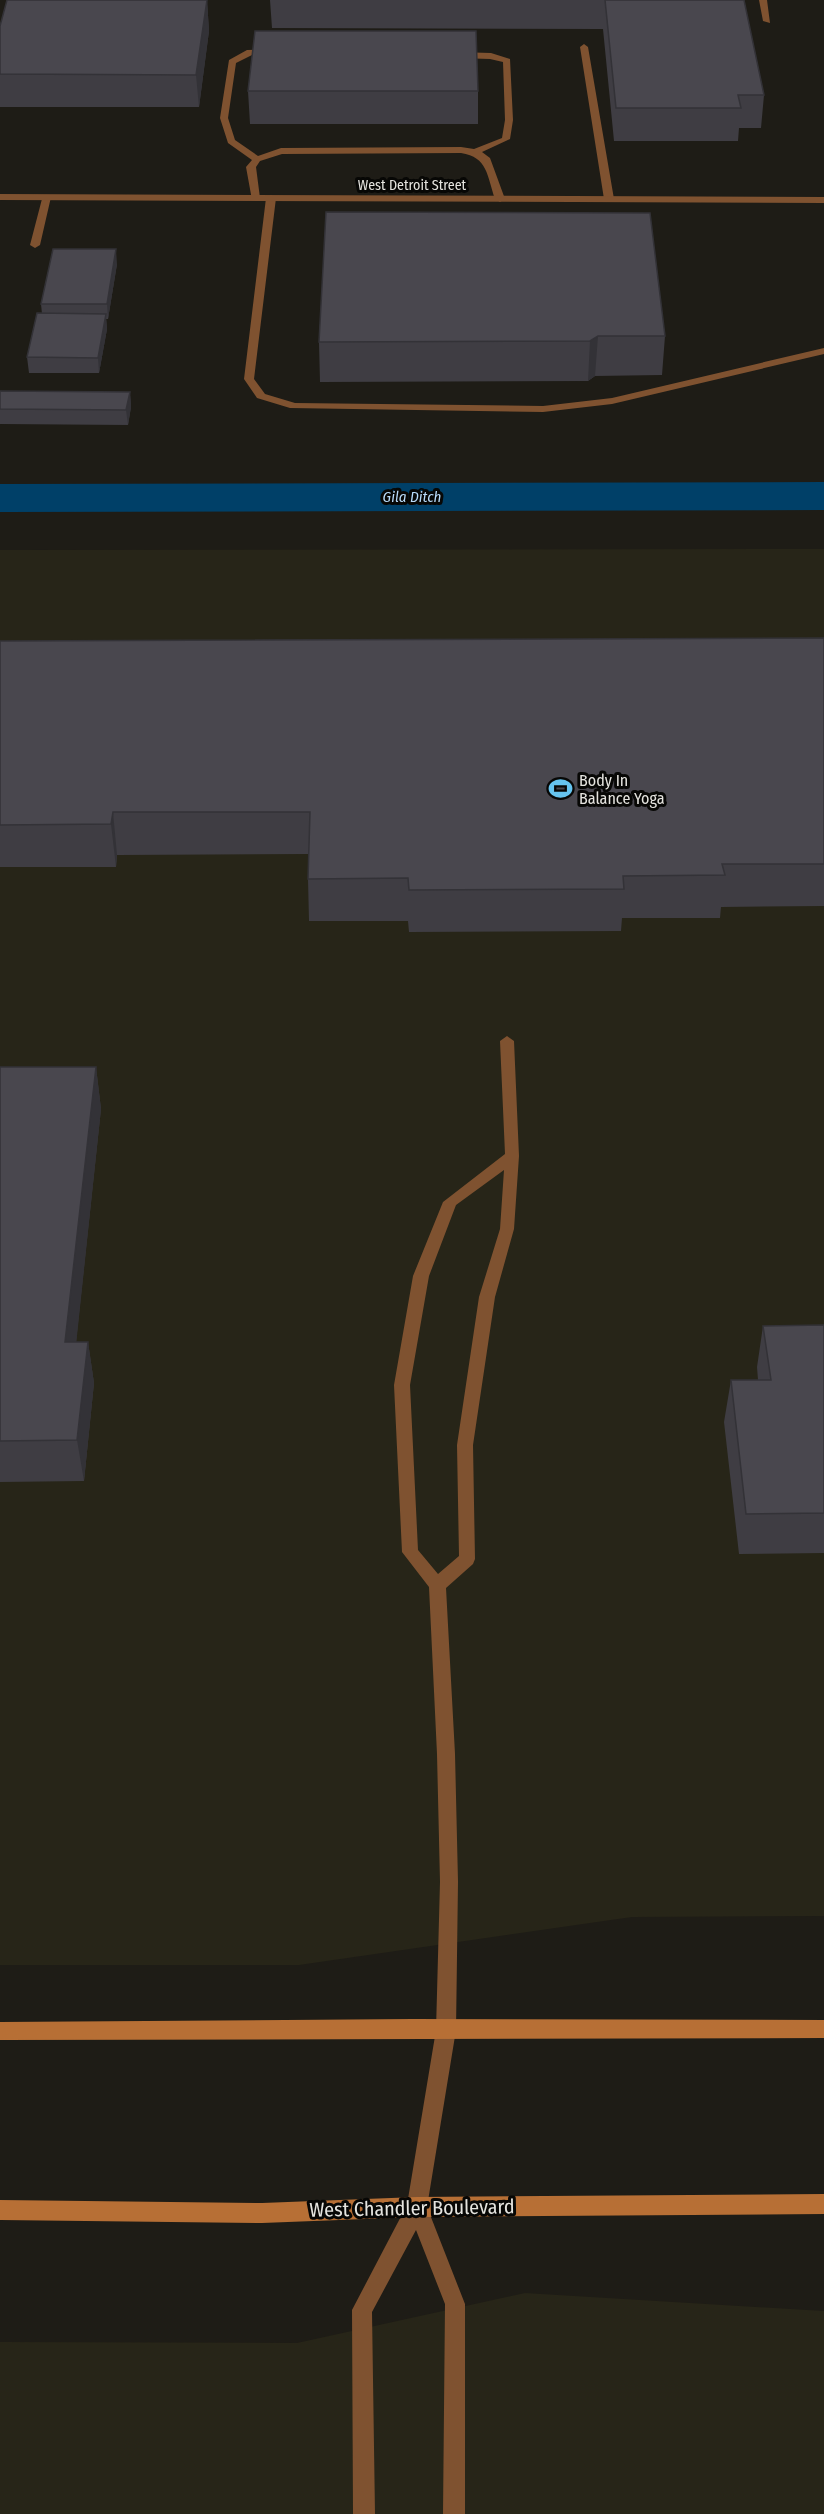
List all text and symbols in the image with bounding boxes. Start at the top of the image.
street label: West Detroit Street [358,177,467,194]
water label: Gila Ditch [383,488,441,506]
place label: Body In Balance Yoga [579,771,665,808]
sports icon: Body In Balance Yoga [548,776,574,802]
street label: West Chandler Boulevard [309,2194,515,2222]

